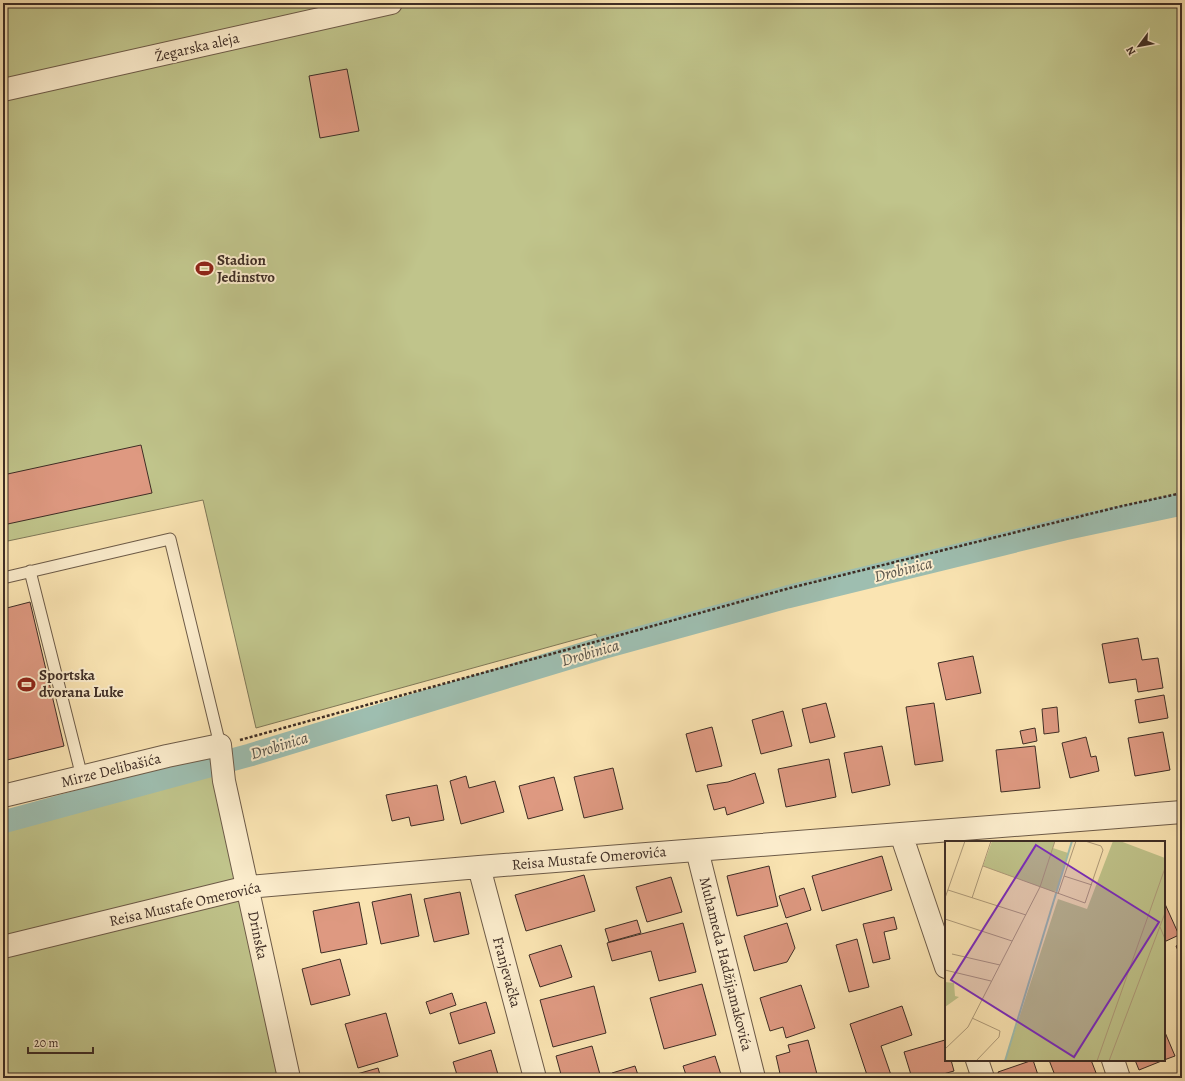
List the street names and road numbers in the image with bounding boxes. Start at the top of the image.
street label: Žegarska aleja [153,28,241,66]
street label: Mirze Delibašića [59,748,163,792]
street label: Reisa Mustafe Omerovića [511,841,667,875]
street label: Muhameda Hadžijamakovića [695,875,757,1053]
street label: Reisa Mustafe Omerovića [107,877,263,931]
street label: Drinska [243,909,273,961]
street label: Franjevačka [488,934,526,1010]

